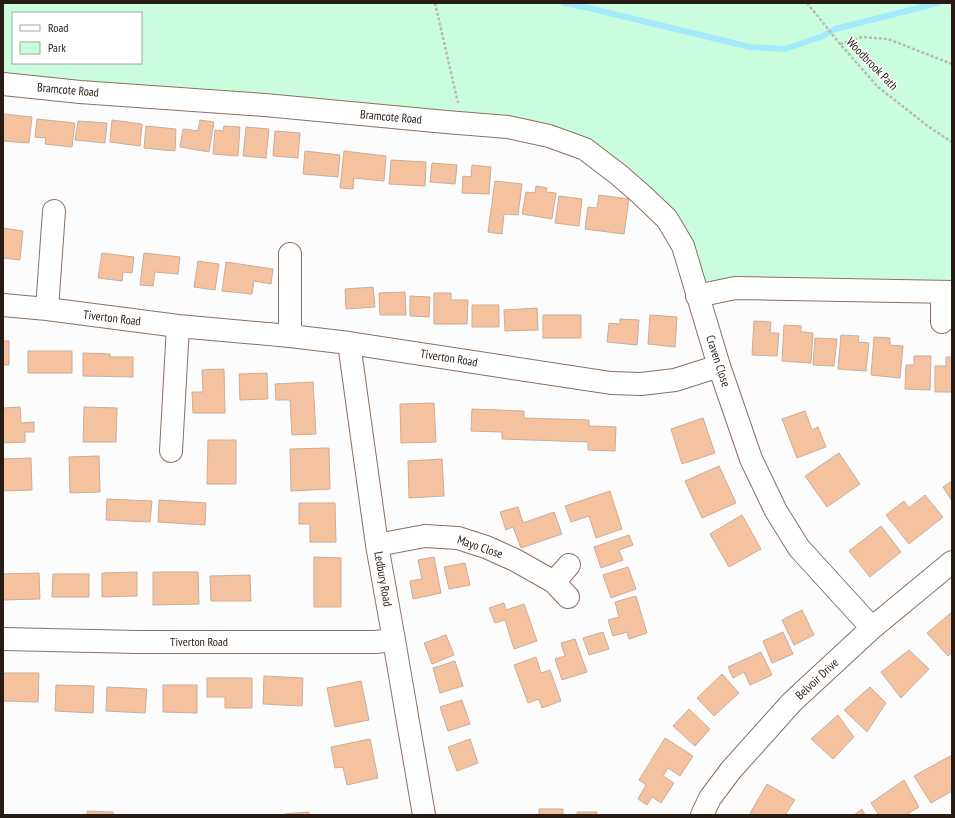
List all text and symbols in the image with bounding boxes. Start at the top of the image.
legend [12,12,142,64]
text: Road [48,20,68,35]
street label: Woodbrook Path [844,34,901,93]
text: Park [48,40,66,55]
street label: Bramcote Road [37,79,100,100]
street label: Bramcote Road [360,106,423,127]
street label: Tiverton Road [82,307,142,328]
street label: Craven Close [703,333,734,389]
street label: Tiverton Road [419,346,479,369]
street label: Mayo Close [455,532,505,561]
street label: Ledbury Road [371,550,396,608]
street label: Tiverton Road [170,634,228,649]
street label: Belvoir Drive [792,655,841,702]

